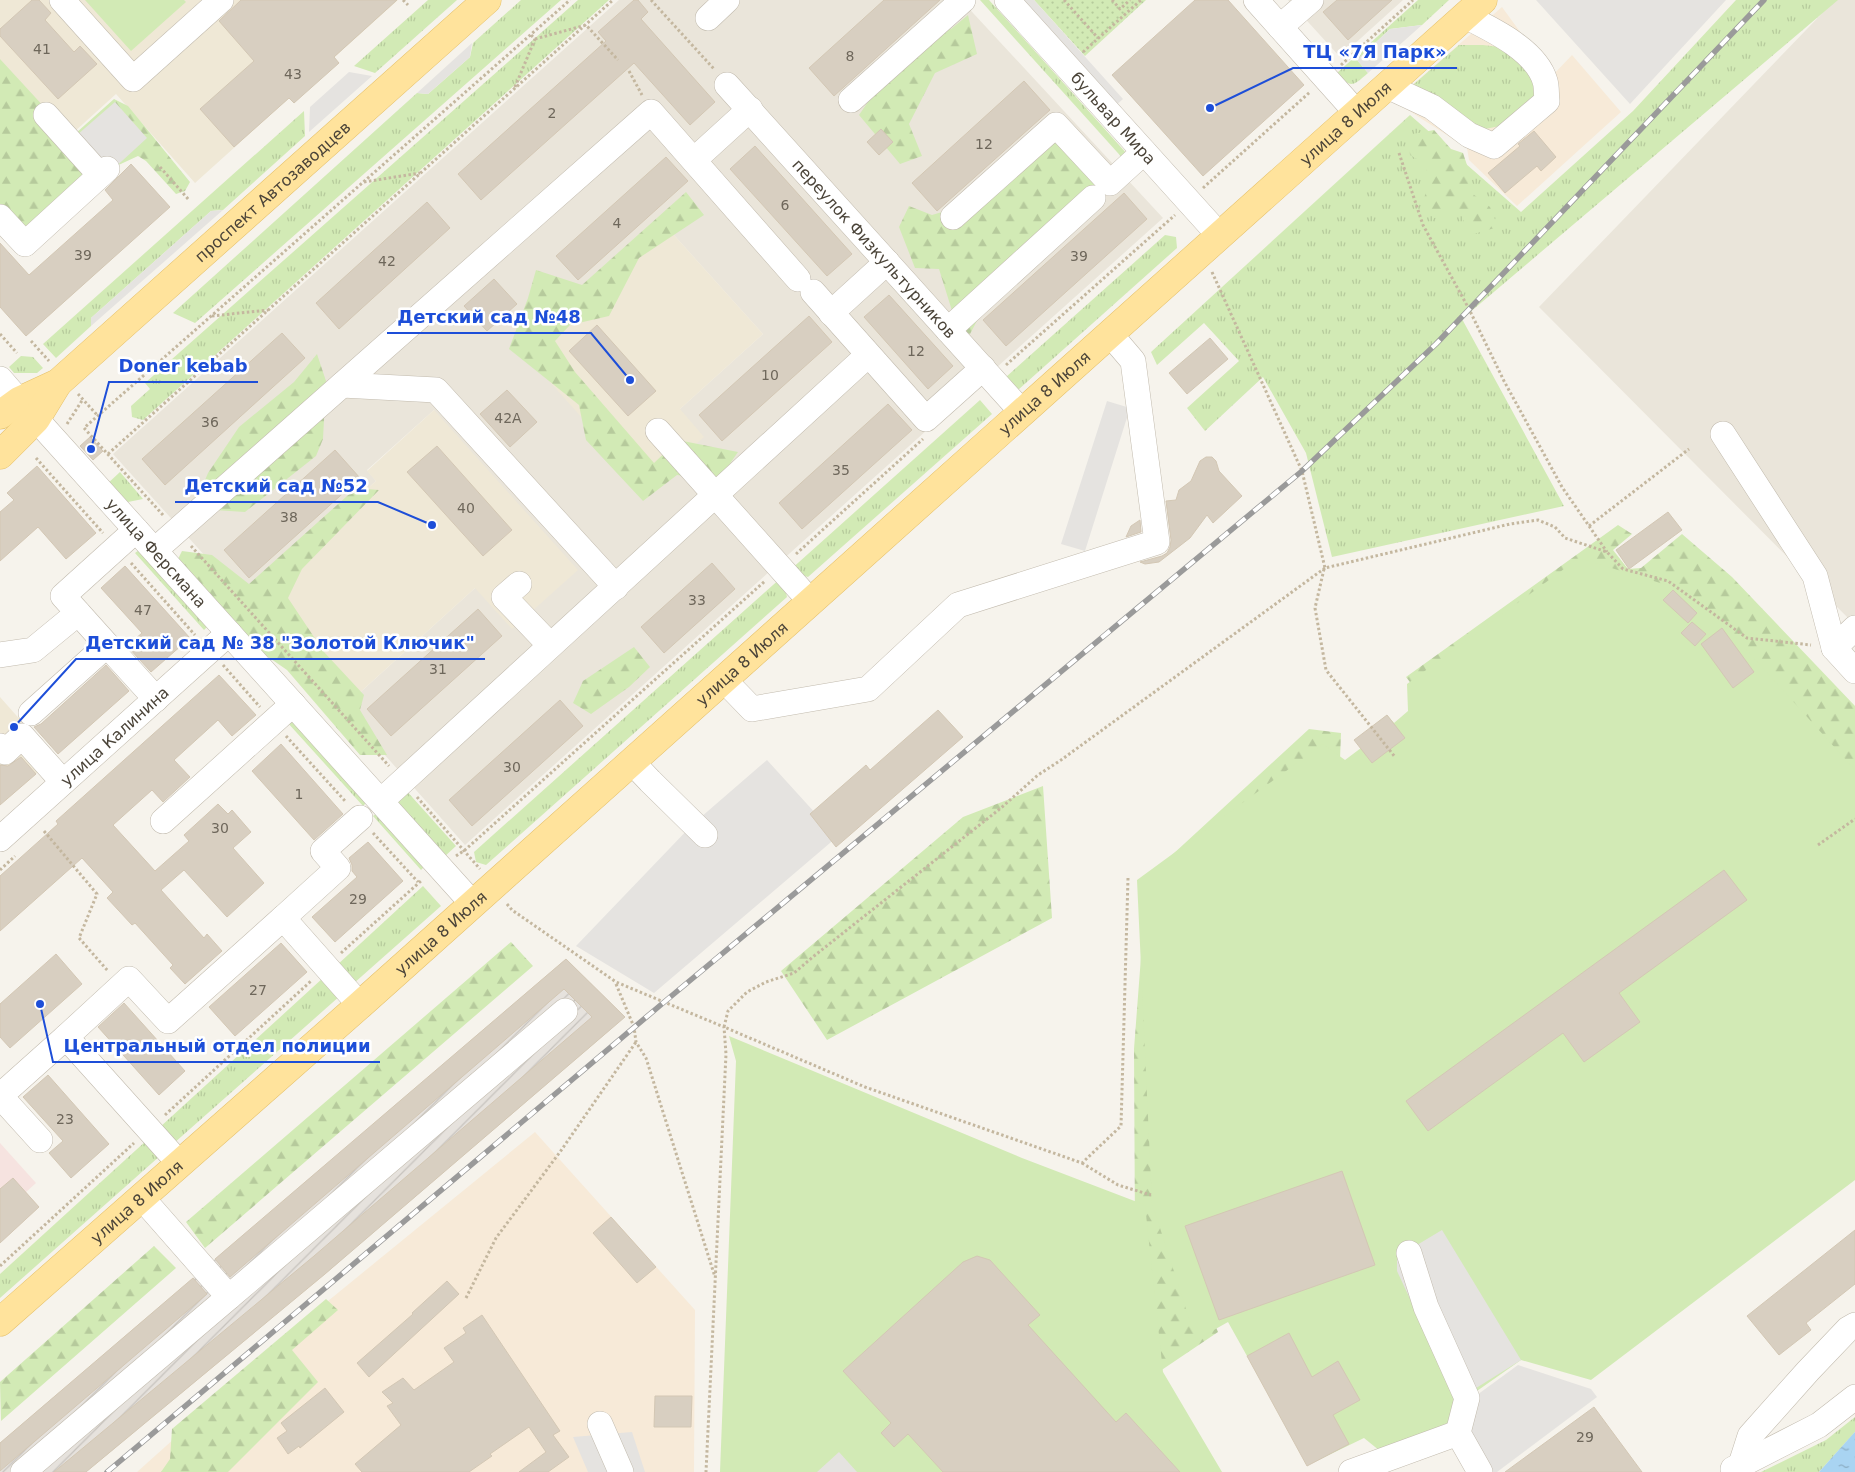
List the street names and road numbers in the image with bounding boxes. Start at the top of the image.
street label: бульвар Мира [1067,68,1160,168]
street label: улица 8 Июля [1296,78,1395,169]
street label: проспект Автозаводцев [191,118,354,266]
street label: переулок Физкультурников [788,155,960,342]
street label: улица 8 Июля [995,347,1094,439]
street label: улица Ферсмана [102,494,210,612]
street label: улица 8 Июля [692,618,792,710]
street label: улица Калинина [57,683,173,790]
street label: улица 8 Июля [391,887,491,979]
street label: улица 8 Июля [87,1156,187,1248]

